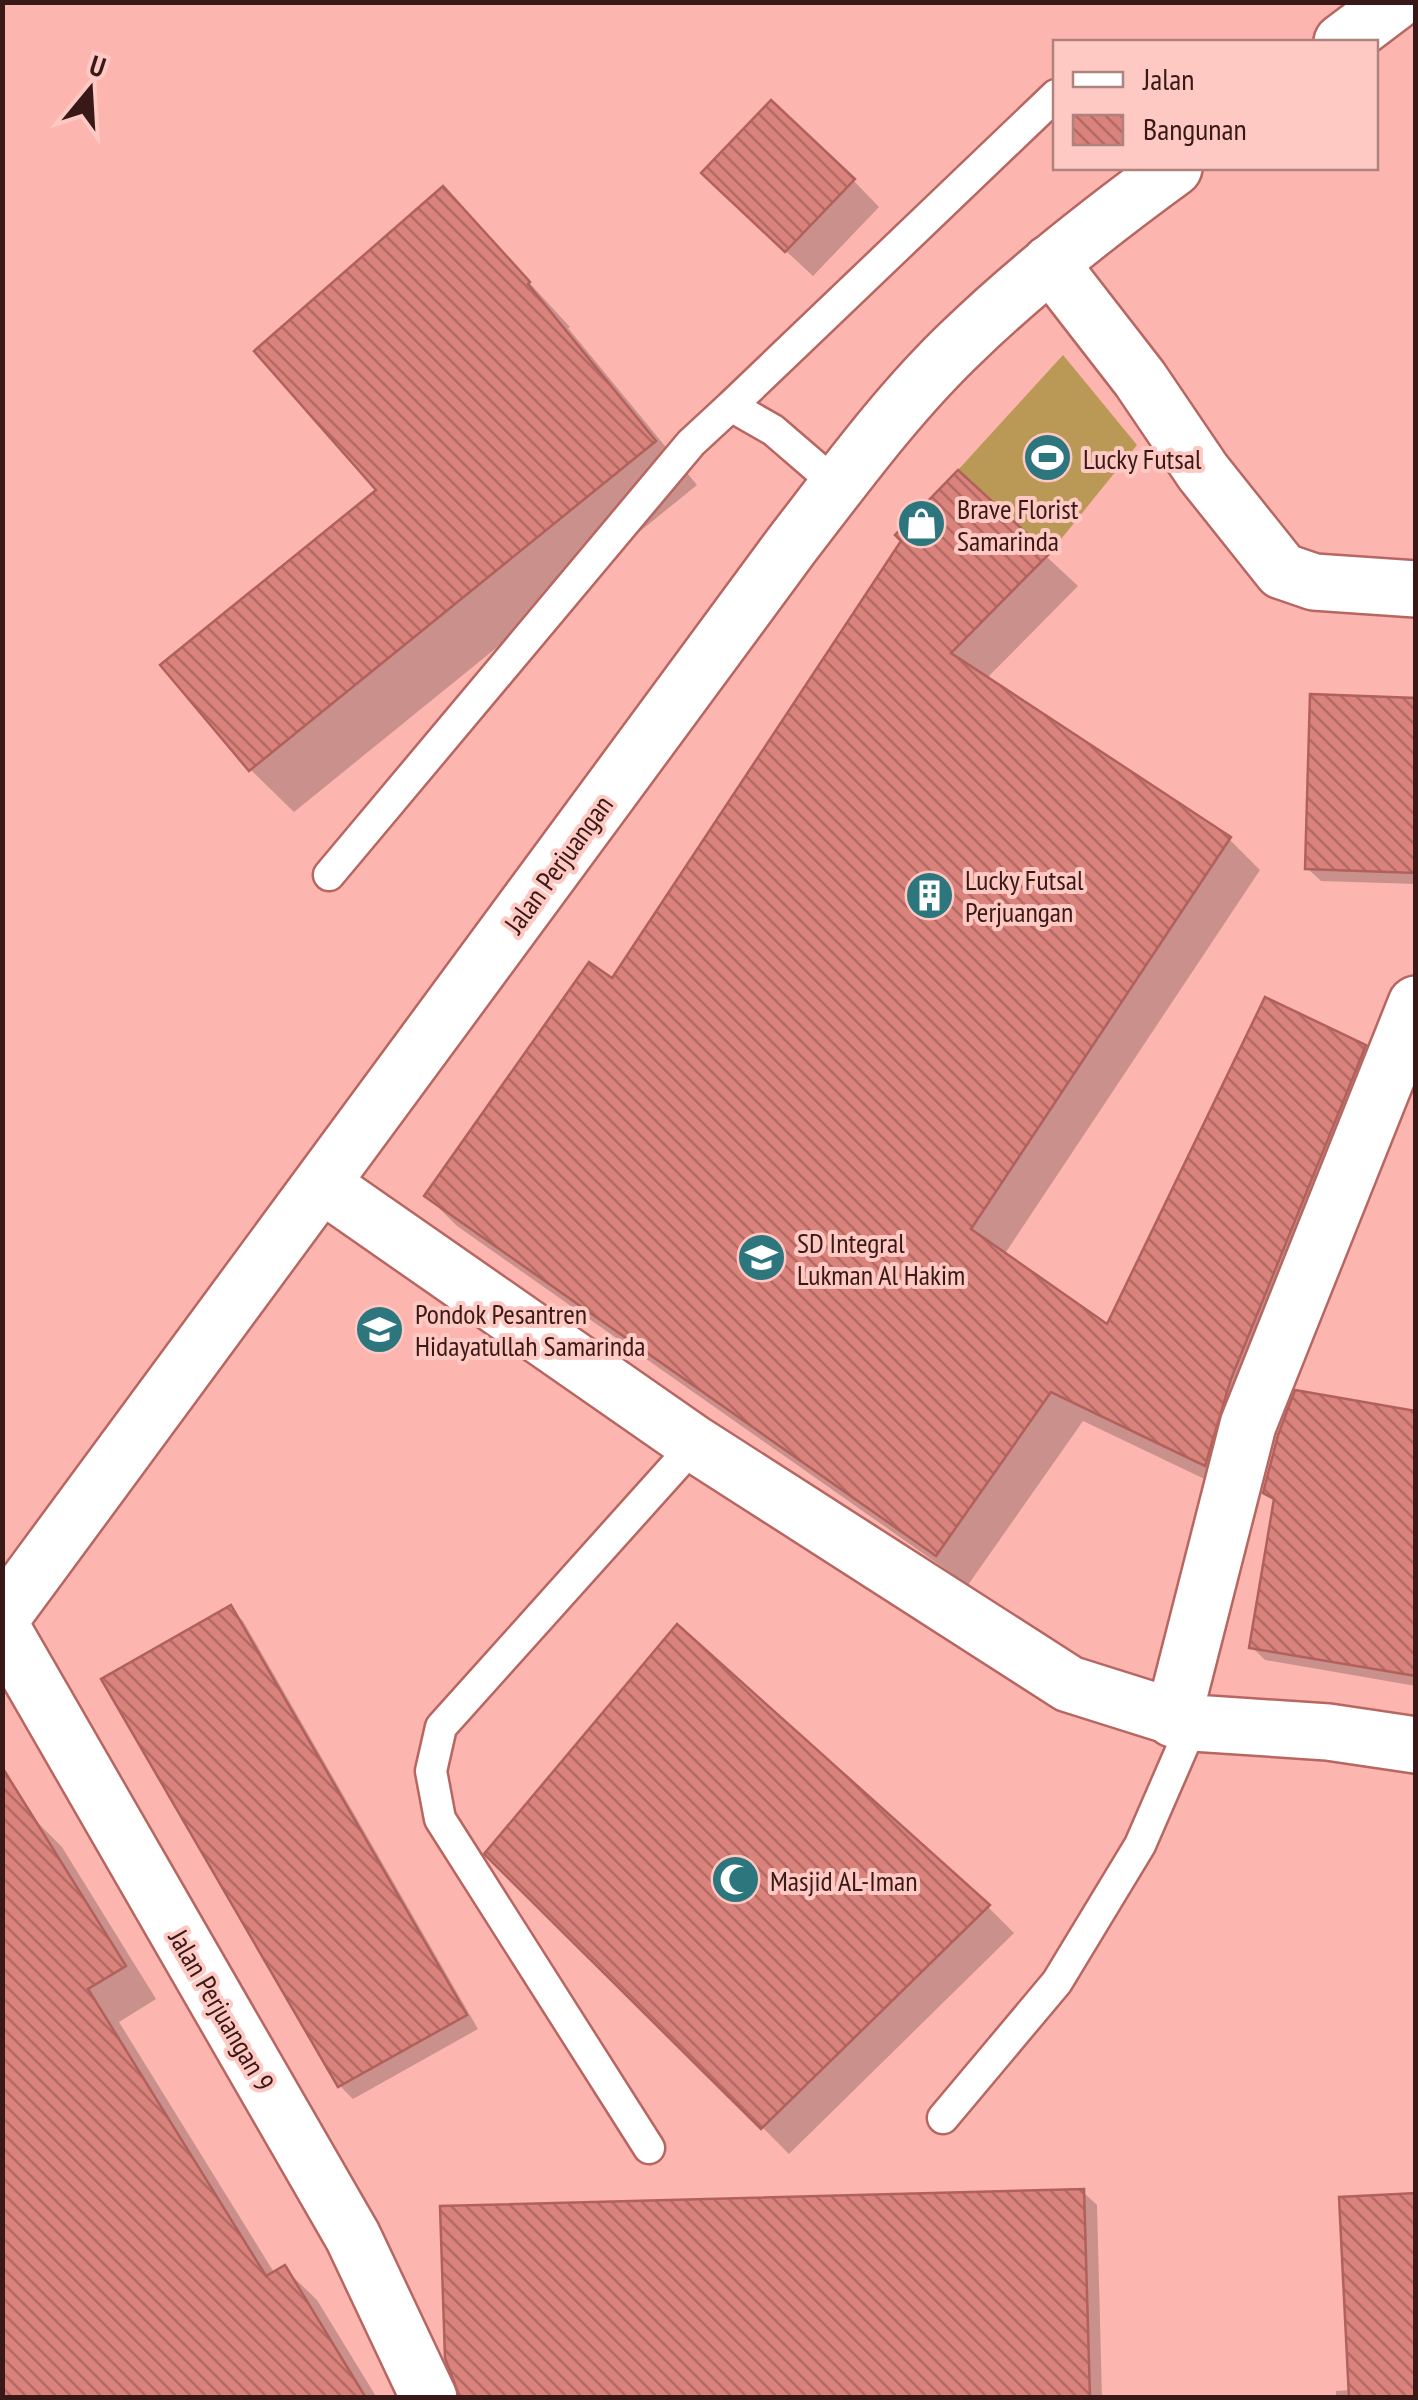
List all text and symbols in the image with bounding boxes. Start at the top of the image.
north arrow [40,40,140,140]
legend [1053,40,1378,170]
text: U [85,46,110,86]
text: Jalan [1142,59,1194,98]
text: Bangunan [1143,109,1247,148]
sports icon: Lucky Futsal [1022,432,1074,484]
place label: Lucky Futsal [1083,440,1202,477]
place label: Brave Florist Samarinda [957,490,1079,559]
shop icon: Brave Florist Samarinda [896,498,948,550]
street label: Jalan Perjuangan [495,788,621,941]
place label: Lucky Futsal Perjuangan [965,861,1084,930]
building icon: Lucky Futsal Perjuangan [904,869,956,921]
place label: SD Integral Lukman Al Hakim [797,1224,965,1293]
school or university icon: SD Integral Lukman Al Hakim [736,1232,788,1284]
place label: Pondok Pesantren Hidayatullah Samarinda [415,1295,645,1364]
school or university icon: Pondok Pesantren Hidayatullah Samarinda [354,1303,406,1355]
mosque icon: Masjid AL-Iman [709,1854,761,1906]
place label: Masjid AL-Iman [770,1862,917,1899]
street label: Jalan Perjuangan 9 [160,1922,283,2098]

